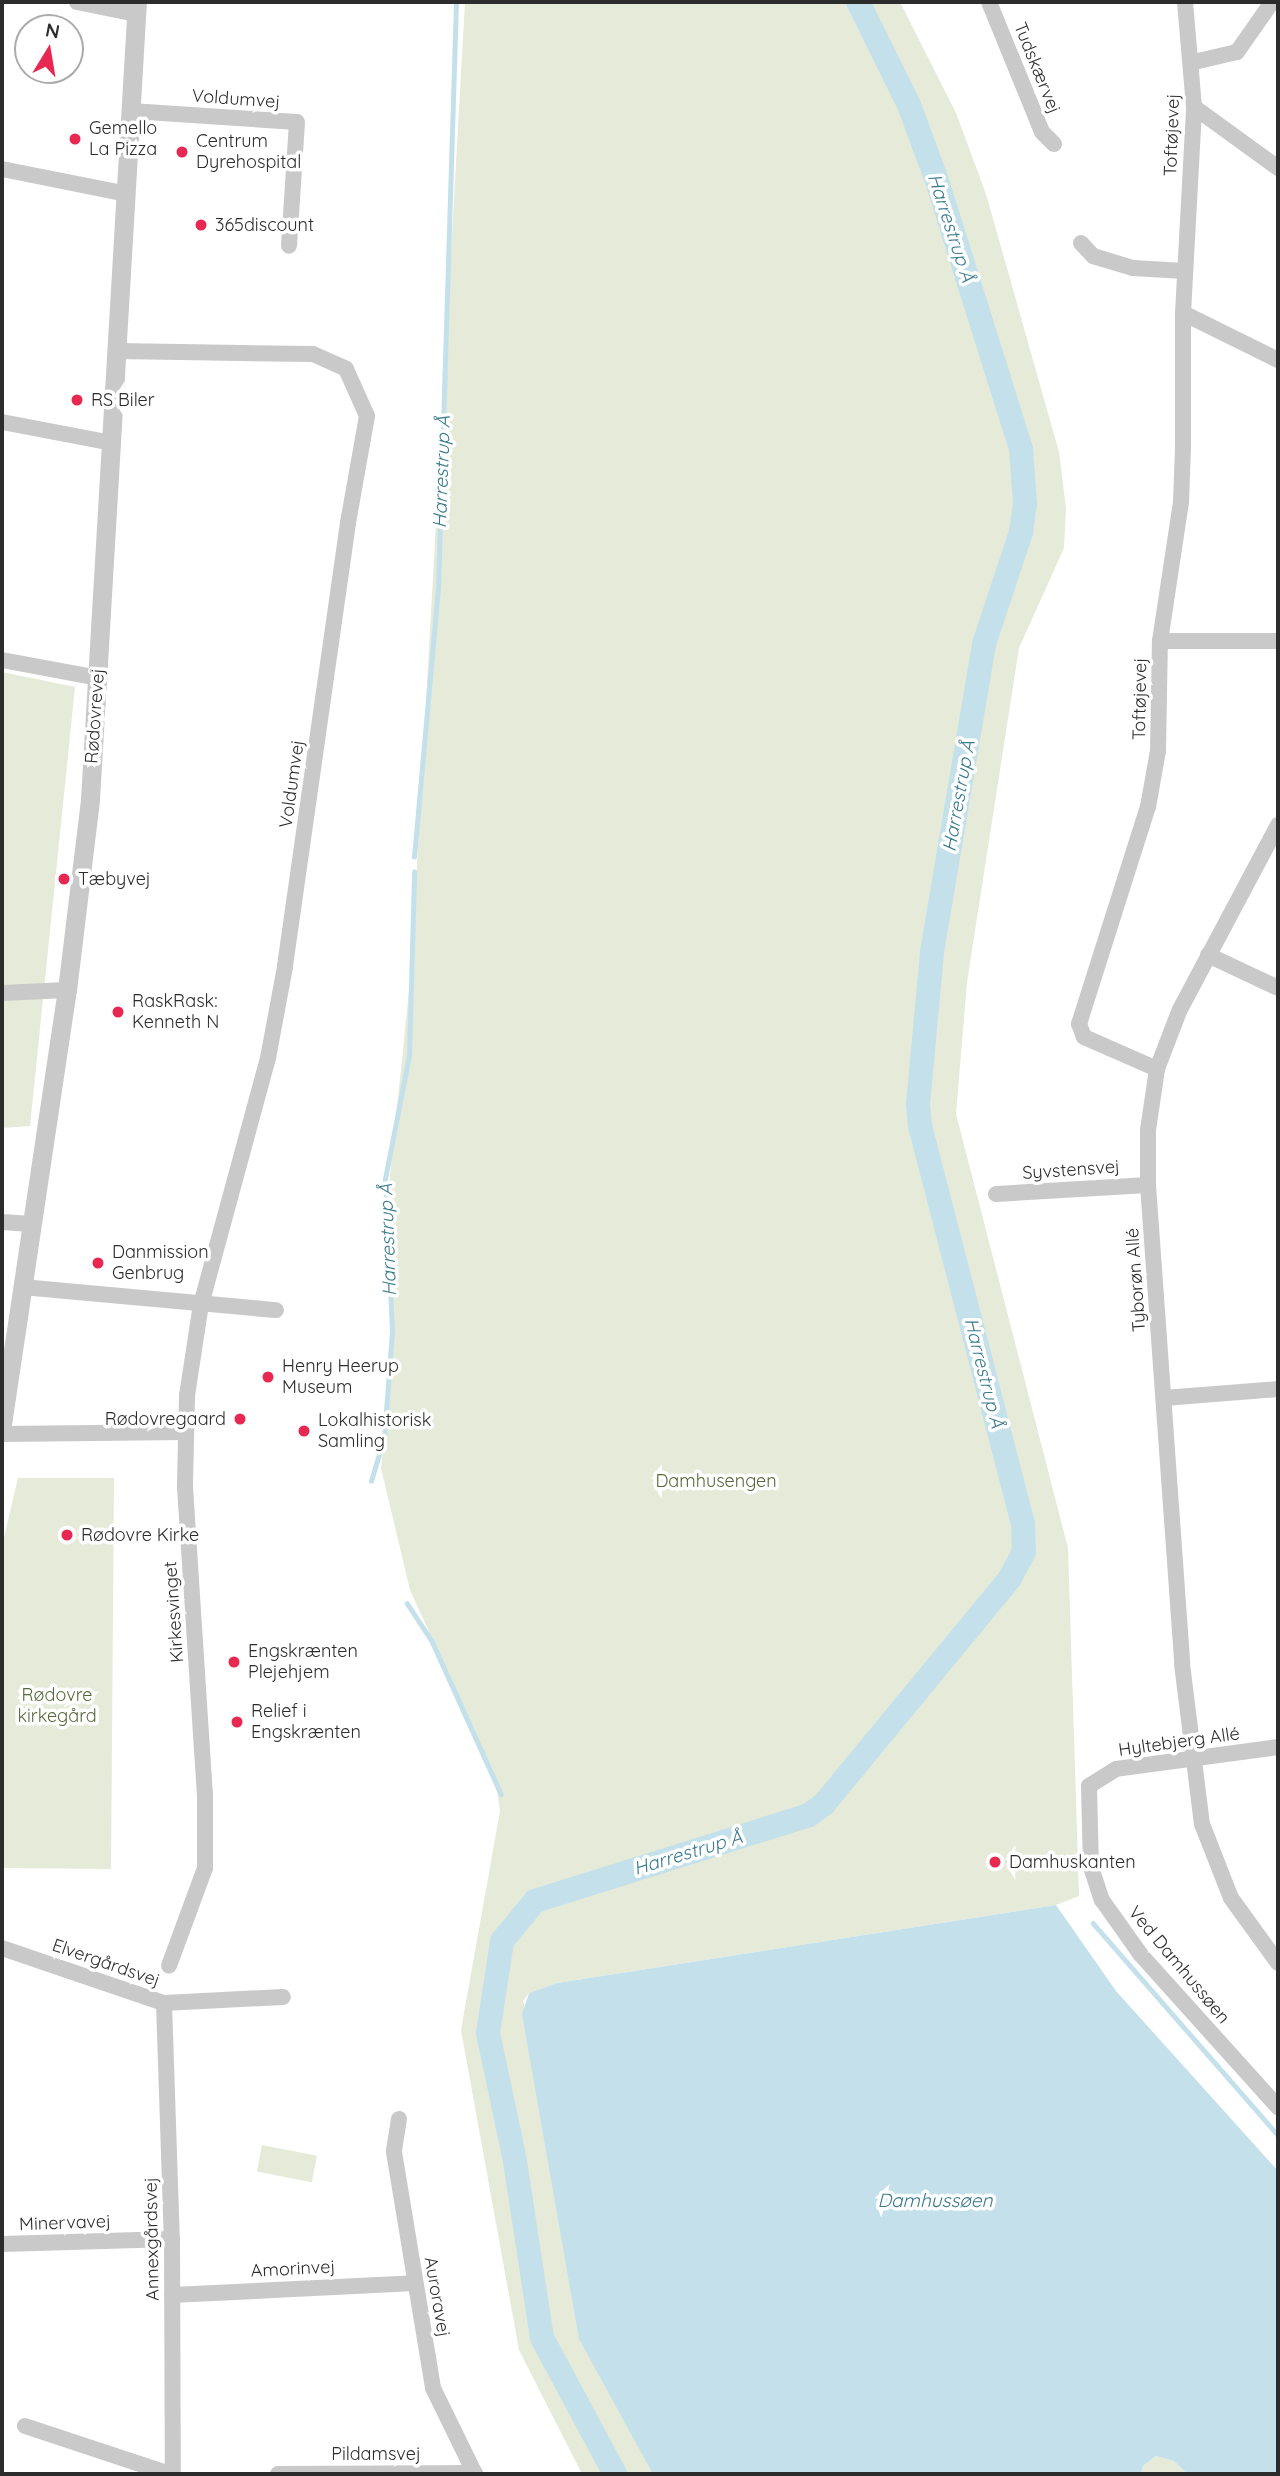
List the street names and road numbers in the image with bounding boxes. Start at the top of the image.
street label: Tudskærvej [1009,19,1065,117]
street label: Voldumvej [191,85,281,113]
street label: Toftøjevej [1160,93,1184,177]
street label: Toftøjevej [1128,658,1152,740]
street label: Rødovrevej [81,668,109,764]
street label: Voldumvej [275,739,309,829]
street label: Syvstensvej [1022,1156,1120,1184]
street label: Tyborøn Allé [1122,1227,1150,1333]
street label: Kirkesvinget [160,1561,188,1663]
street label: Hyltebjerg Allé [1117,1723,1241,1761]
street label: Ved Damhussøen [1124,1902,1234,2028]
street label: Elvergårdsvej [49,1934,163,1992]
street label: Annexgårdsvej [140,2177,164,2301]
street label: Minervavej [19,2211,111,2235]
street label: Auroravej [419,2255,455,2339]
street label: Amorinvej [250,2256,336,2282]
street label: Pildamsvej [331,2443,421,2465]

